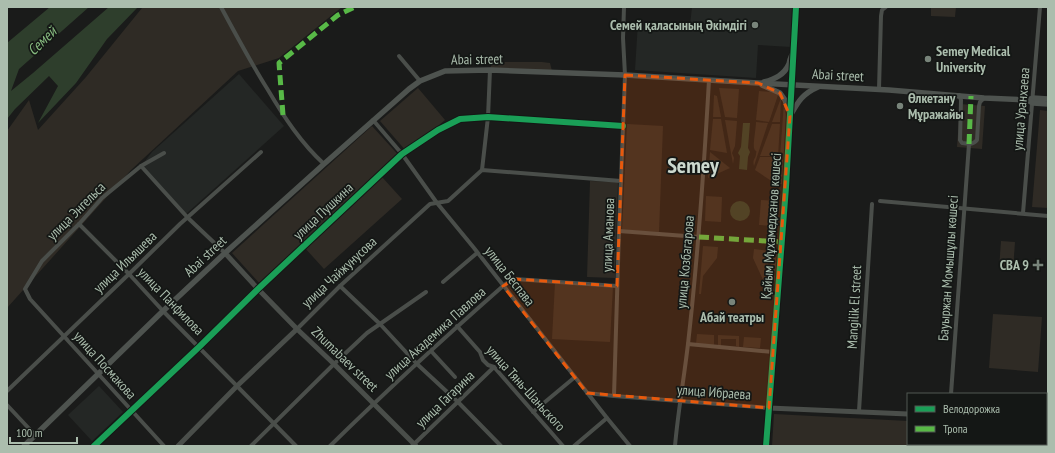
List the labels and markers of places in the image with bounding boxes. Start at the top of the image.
place label: Семей қаласының Әкімдігі [610,16,747,34]
marker: Семей қаласының Әкімдігі [750,20,760,30]
place label: Semey Medical University [936,42,1011,76]
marker: Semey Medical University [923,54,933,64]
place label: Өлкетану Мұражайы [908,89,964,123]
marker: Өлкетану Мұражайы [895,101,905,111]
place label: СВА 9 [1000,256,1029,274]
marker: СВА 9 [1032,259,1044,271]
marker: Абай театры [727,297,737,307]
place label: Абай театры [699,308,764,326]

